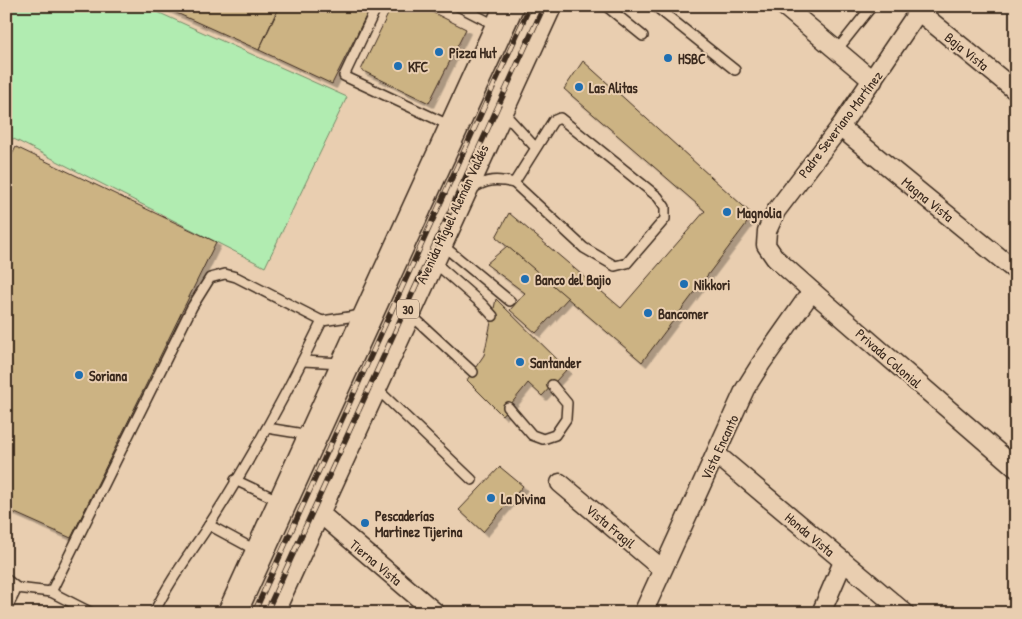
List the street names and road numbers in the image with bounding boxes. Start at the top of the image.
street label: Baja Vista [940,27,993,76]
street label: Padre Severiano Martínez [794,67,886,181]
street label: Avenida Miguel Alemán Valdés [411,141,494,287]
street label: Magna Vista [897,172,958,227]
road number: 30 [397,300,419,318]
street label: Privada Colonial [852,324,926,392]
street label: Vista Encanto [696,411,743,483]
street label: Vista Fragil [582,500,640,553]
street label: Honda Vista [781,508,839,561]
street label: Tierna Vista [346,535,406,590]

